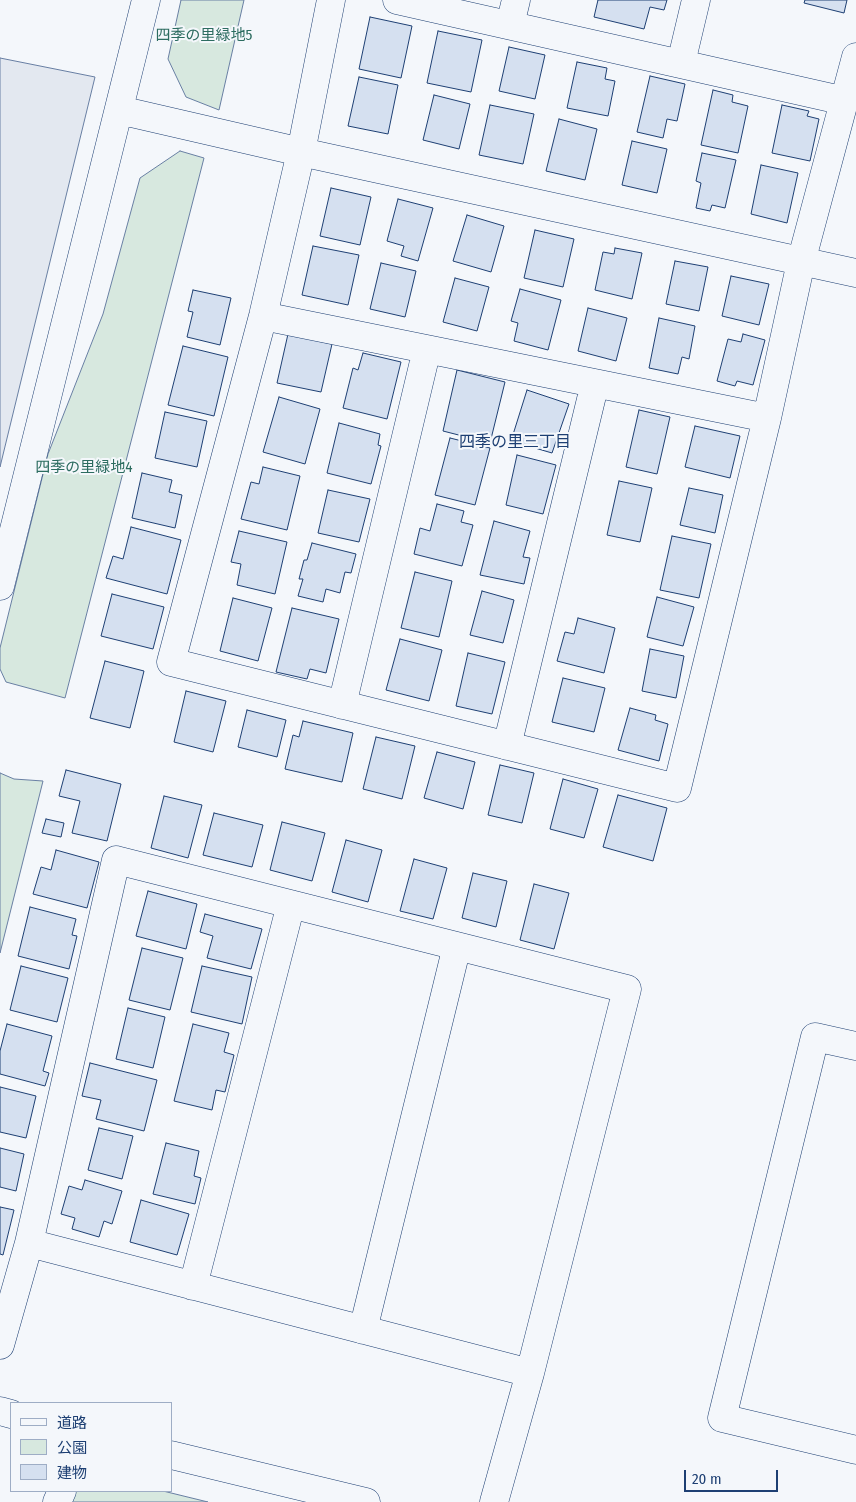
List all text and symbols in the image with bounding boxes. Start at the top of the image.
park label: 四季の里緑地5 [156,27,252,45]
district label: 四季の里三丁目 [459,433,571,453]
park label: 四季の里緑地4 [35,459,133,477]
legend [10,1402,172,1492]
text: 道路 [57,1414,87,1432]
text: 公園 [57,1439,87,1457]
scale bar [686,1460,780,1492]
text: 建物 [57,1464,87,1482]
text: 20 m [692,1470,722,1488]

